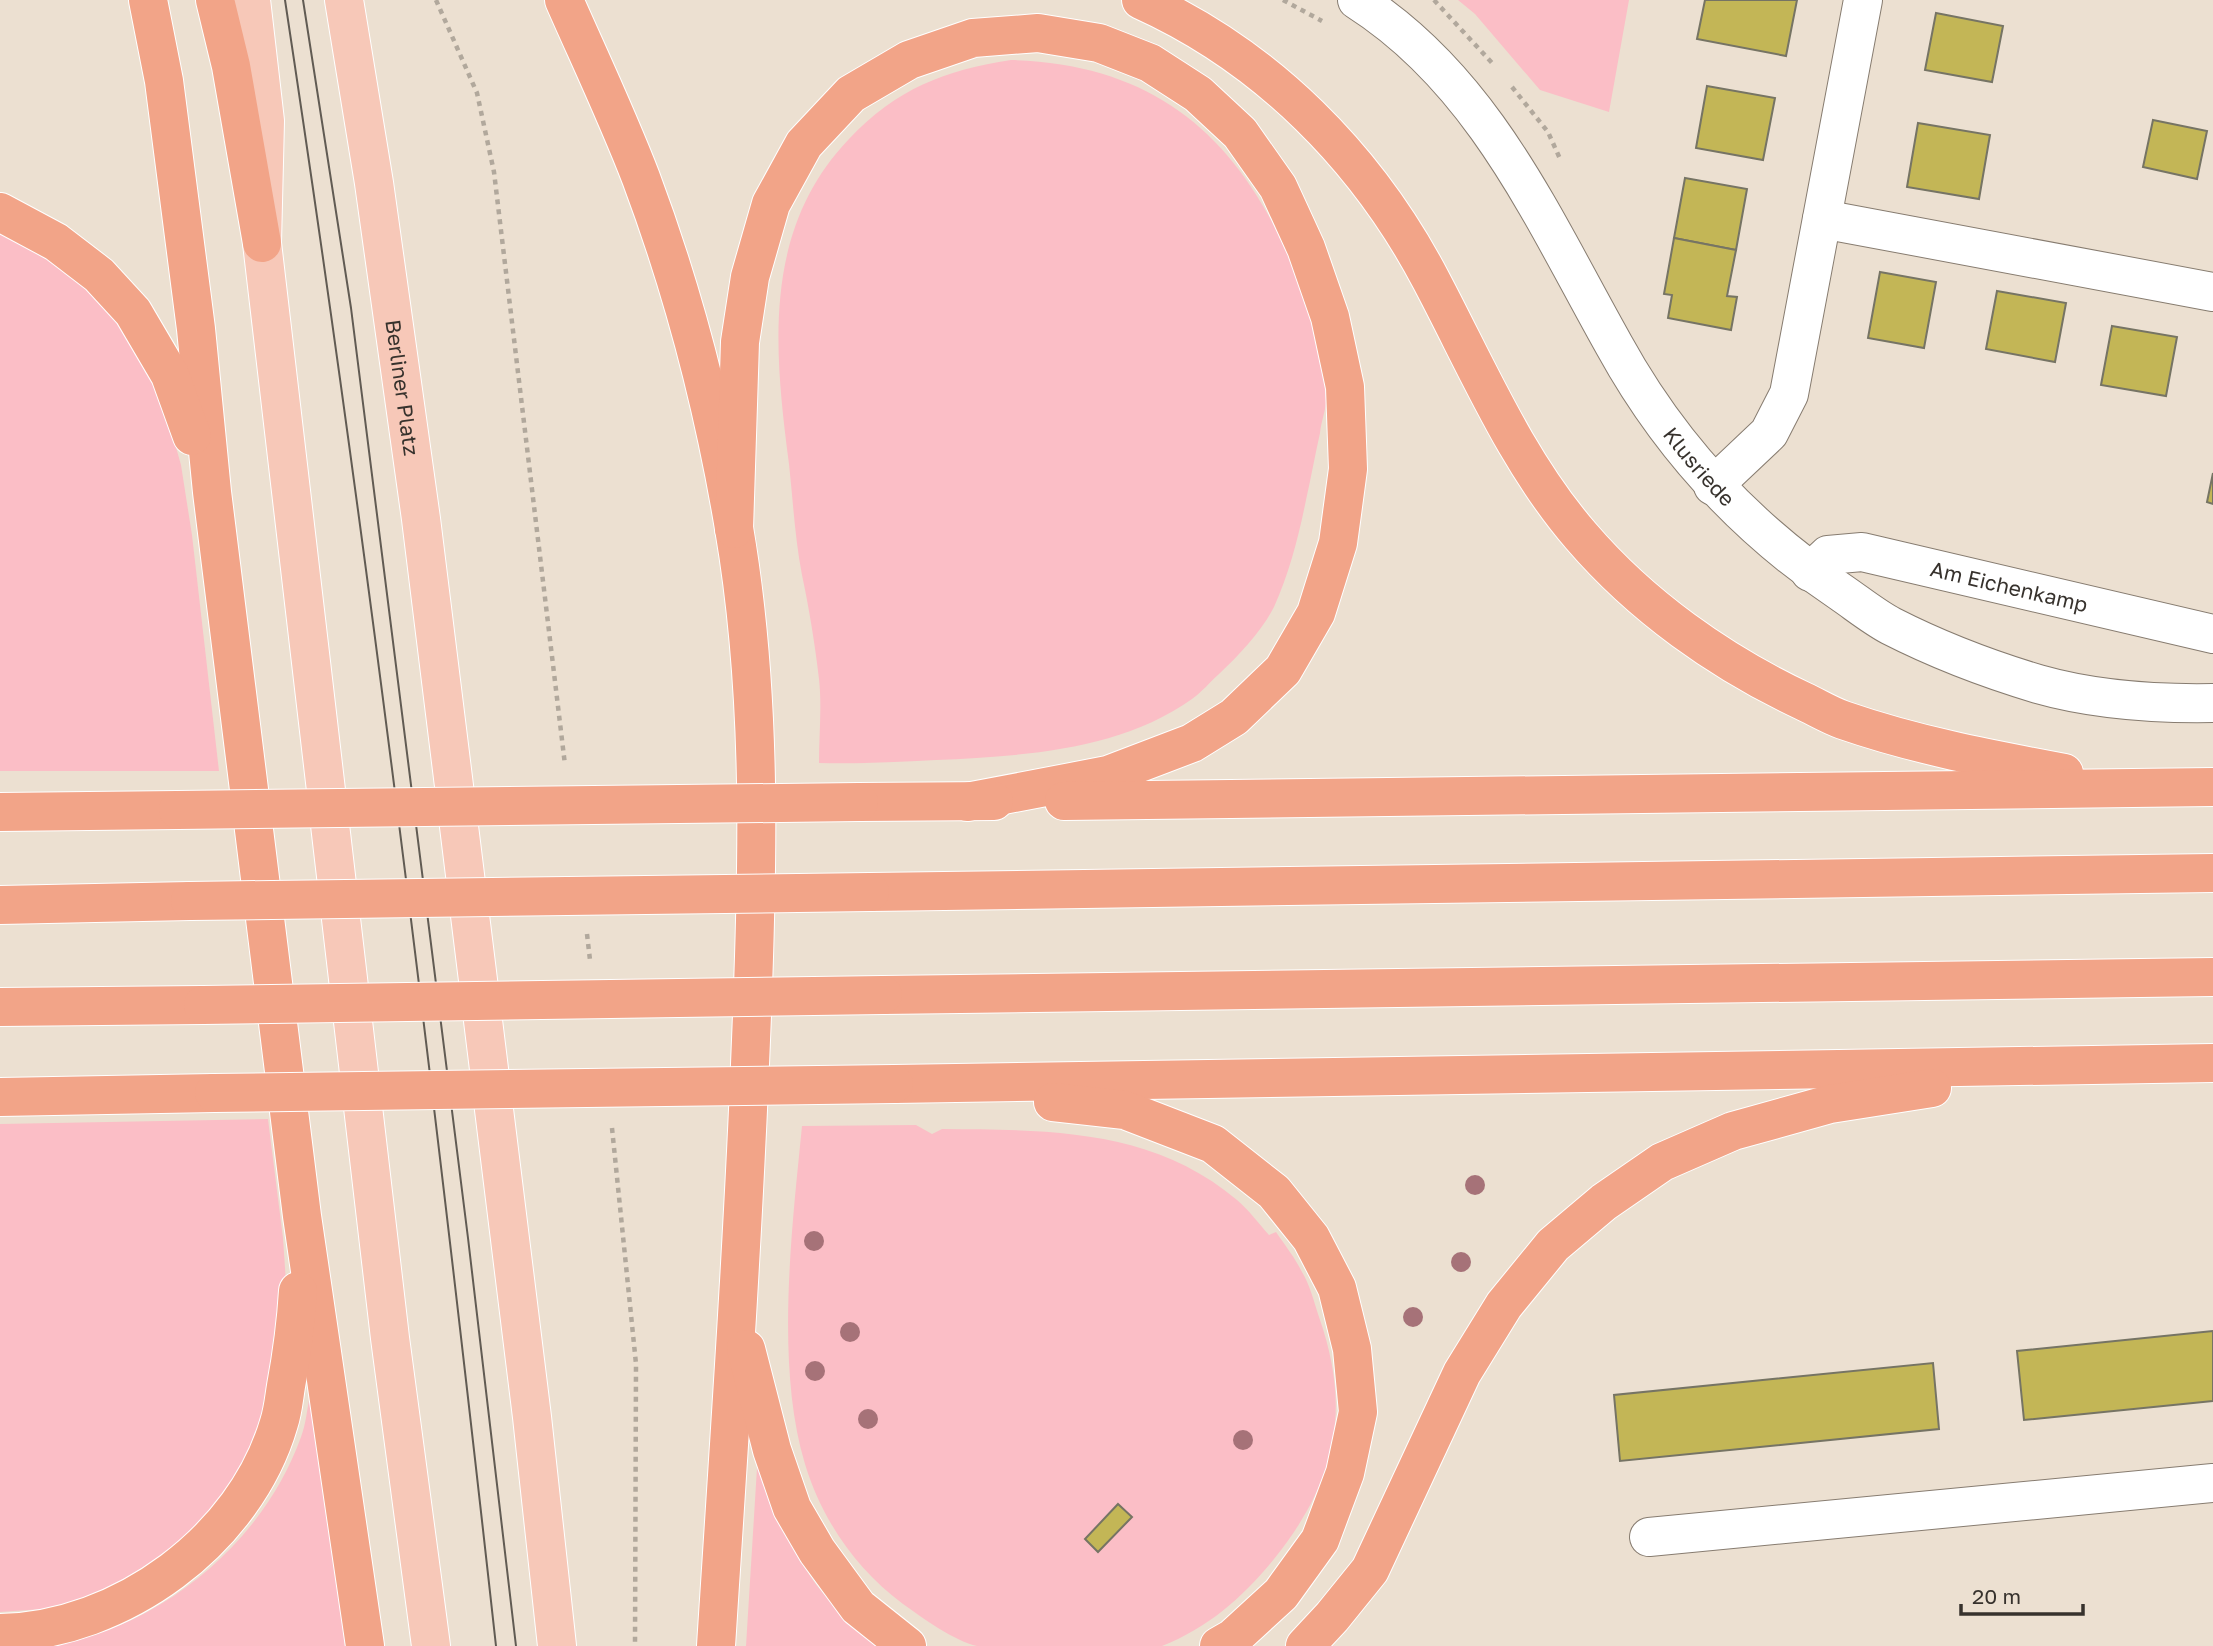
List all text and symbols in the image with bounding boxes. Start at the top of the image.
street label: Berliner Platz [380,318,425,457]
street label: Klusriede [1658,422,1740,511]
street label: Am Eichenkamp [1928,555,2090,617]
scale bar [1961,1572,2084,1616]
text: 20 m [1972,1583,2021,1609]

